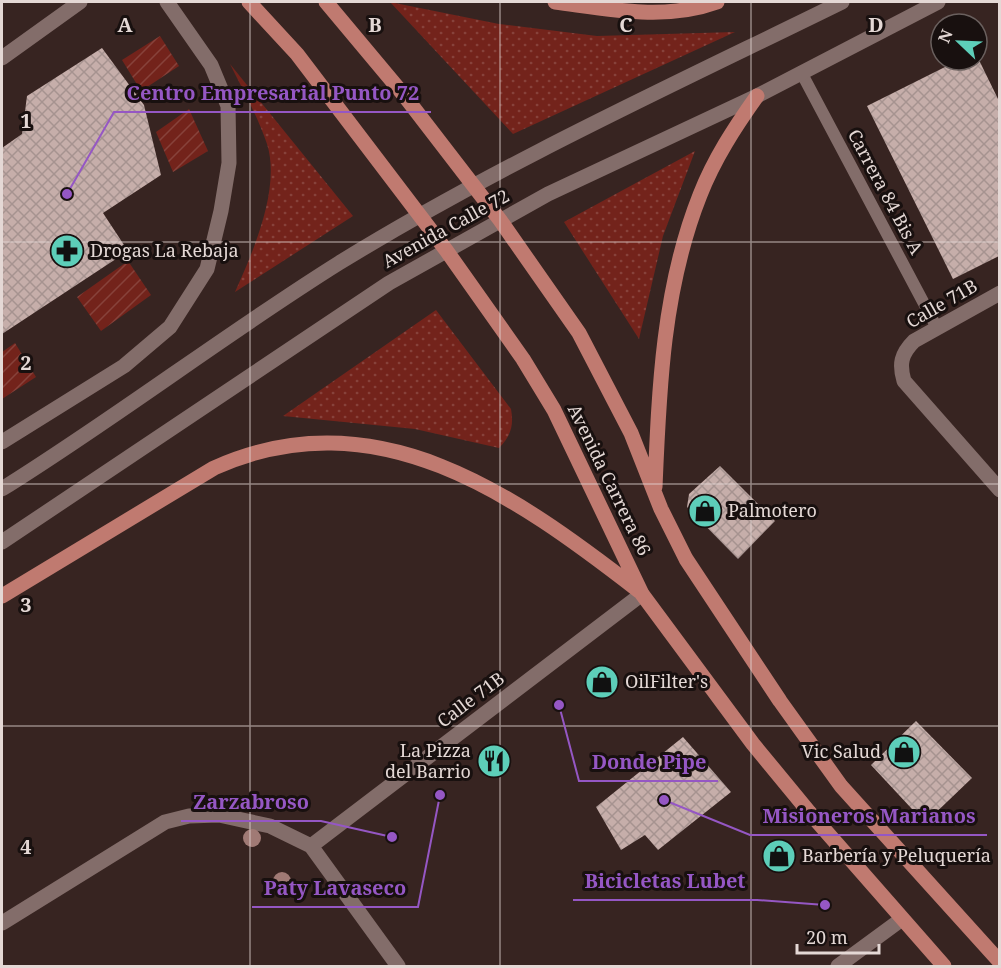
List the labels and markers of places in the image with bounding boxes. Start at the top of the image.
callout: Centro Empresarial Punto 72 [114,74,431,112]
pharmacy icon: Drogas La Rebaja [49,233,85,269]
place label: Drogas La Rebaja [90,238,239,262]
shop icon: Palmotero [687,493,723,529]
place label: Palmotero [728,498,817,522]
shop icon: OilFilter's [584,664,620,700]
place label: OilFilter's [625,669,708,693]
shop icon: Vic Salud [886,734,922,770]
place label: La Pizza del Barrio [385,738,471,783]
place label: Vic Salud [802,739,881,763]
restaurant icon: La Pizza del Barrio [476,743,512,779]
callout: Donde Pipe [579,743,718,781]
callout: Zarzabroso [181,783,321,821]
callout: Misioneros Marianos [750,797,987,835]
shop icon: Barbería y Peluquería [761,838,797,874]
place label: Barbería y Peluquería [802,843,991,867]
callout: Bicicletas Lubet [573,862,757,900]
callout: Paty Lavaseco [252,869,418,907]

